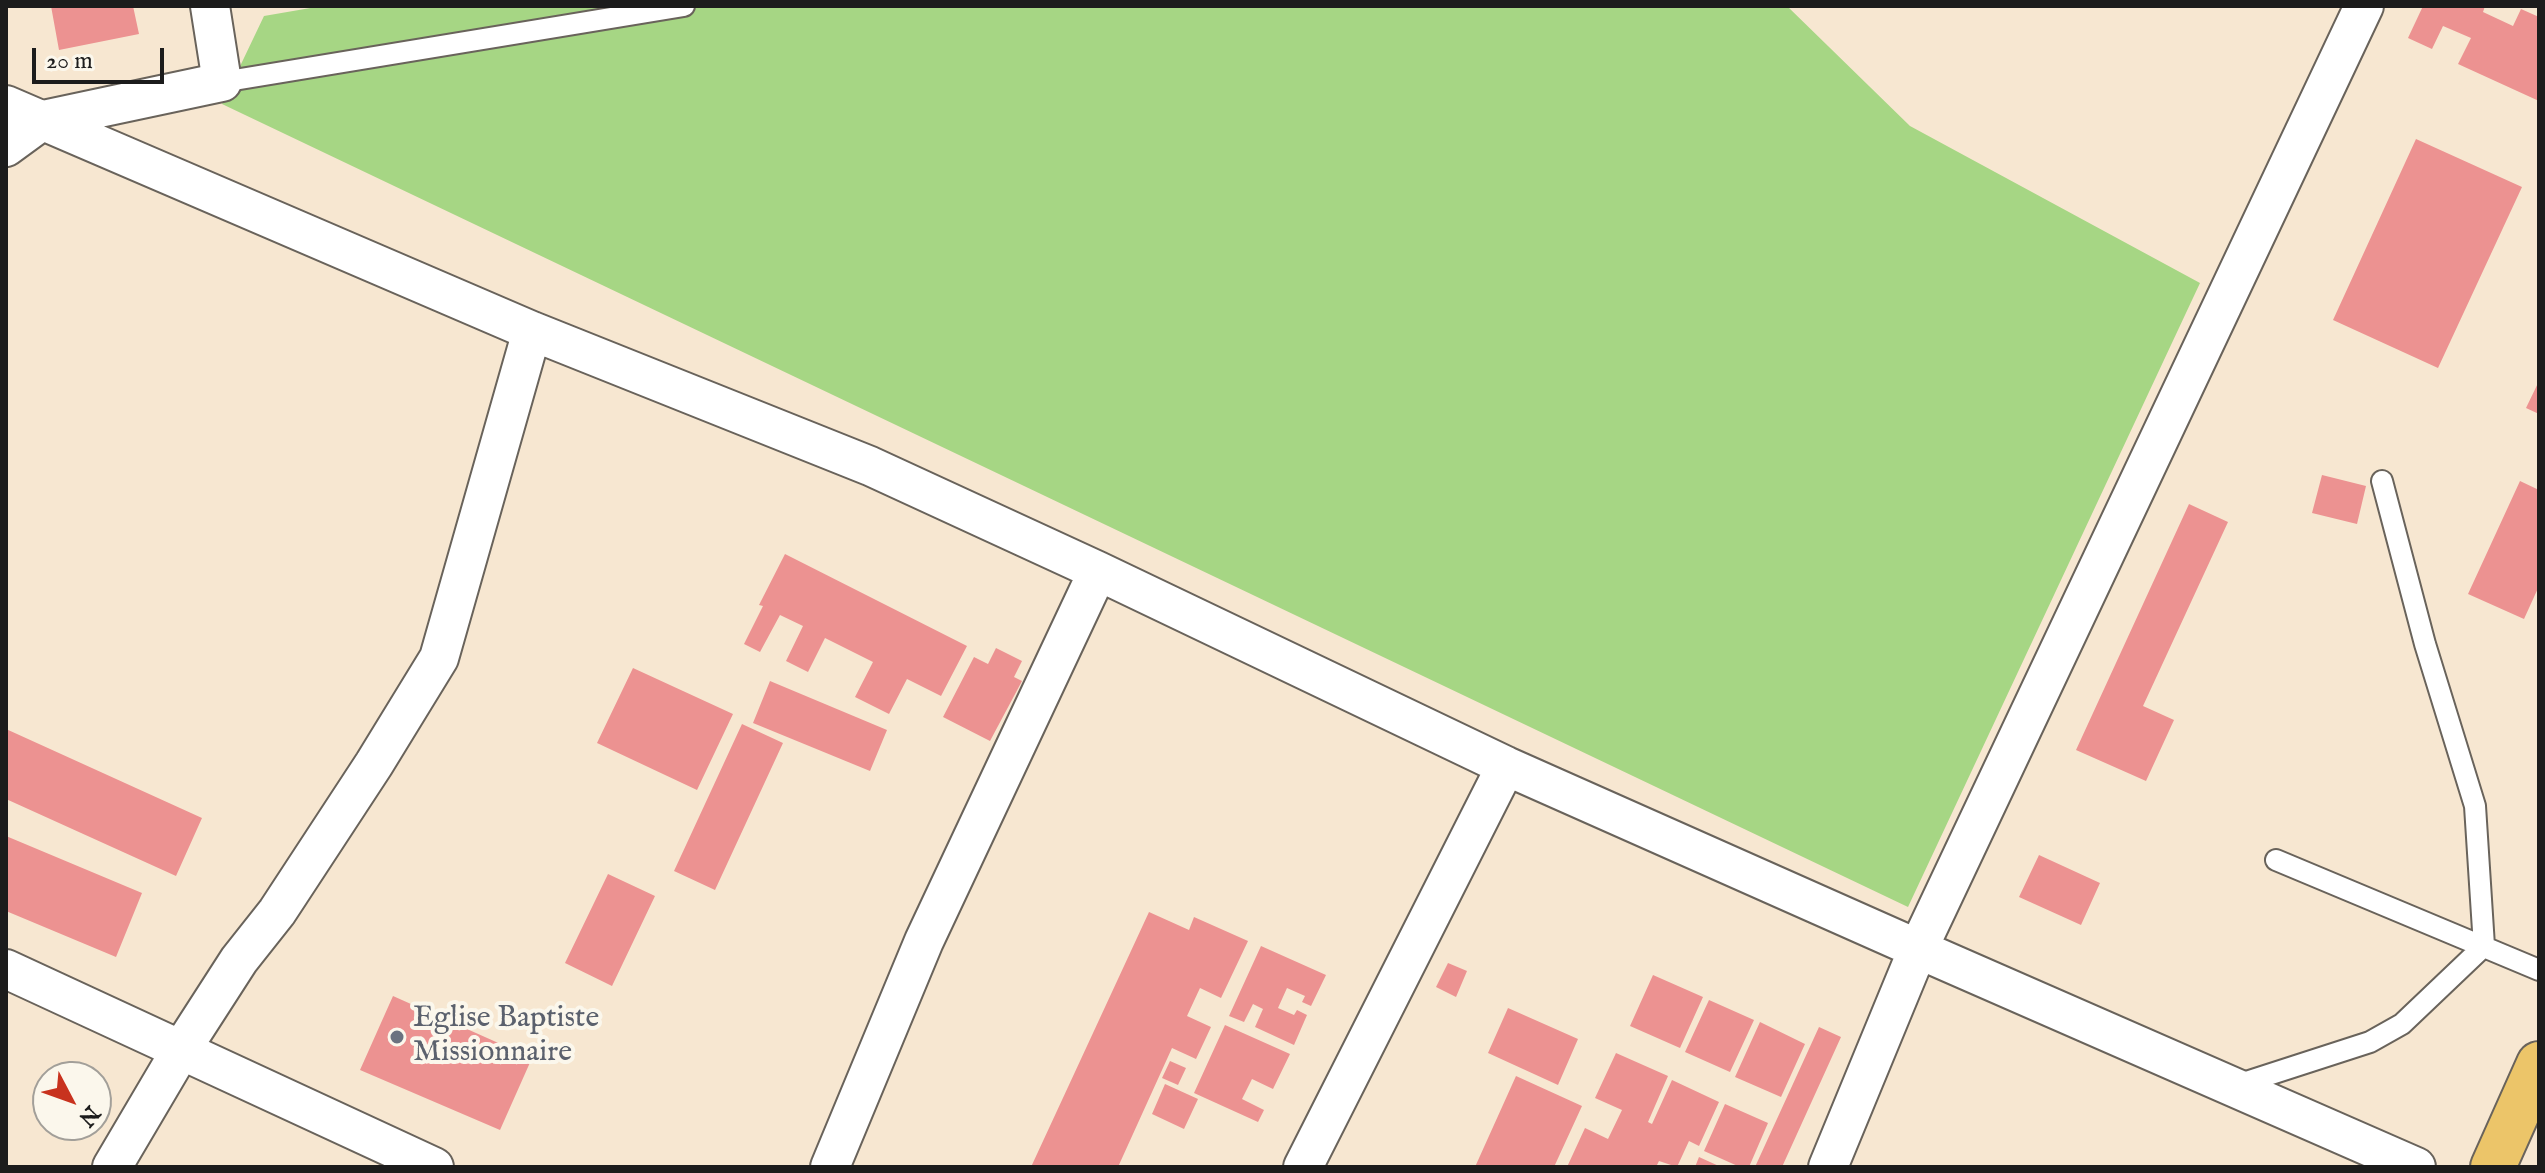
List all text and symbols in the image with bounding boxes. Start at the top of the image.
scale bar [36,32,168,82]
text: 20 m [46,46,93,77]
place label: Eglise Baptiste Missionnaire [413,1002,599,1072]
marker: Eglise Baptiste Missionnaire [388,1028,406,1046]
north arrow [32,1061,112,1141]
text: N [72,1099,105,1132]

